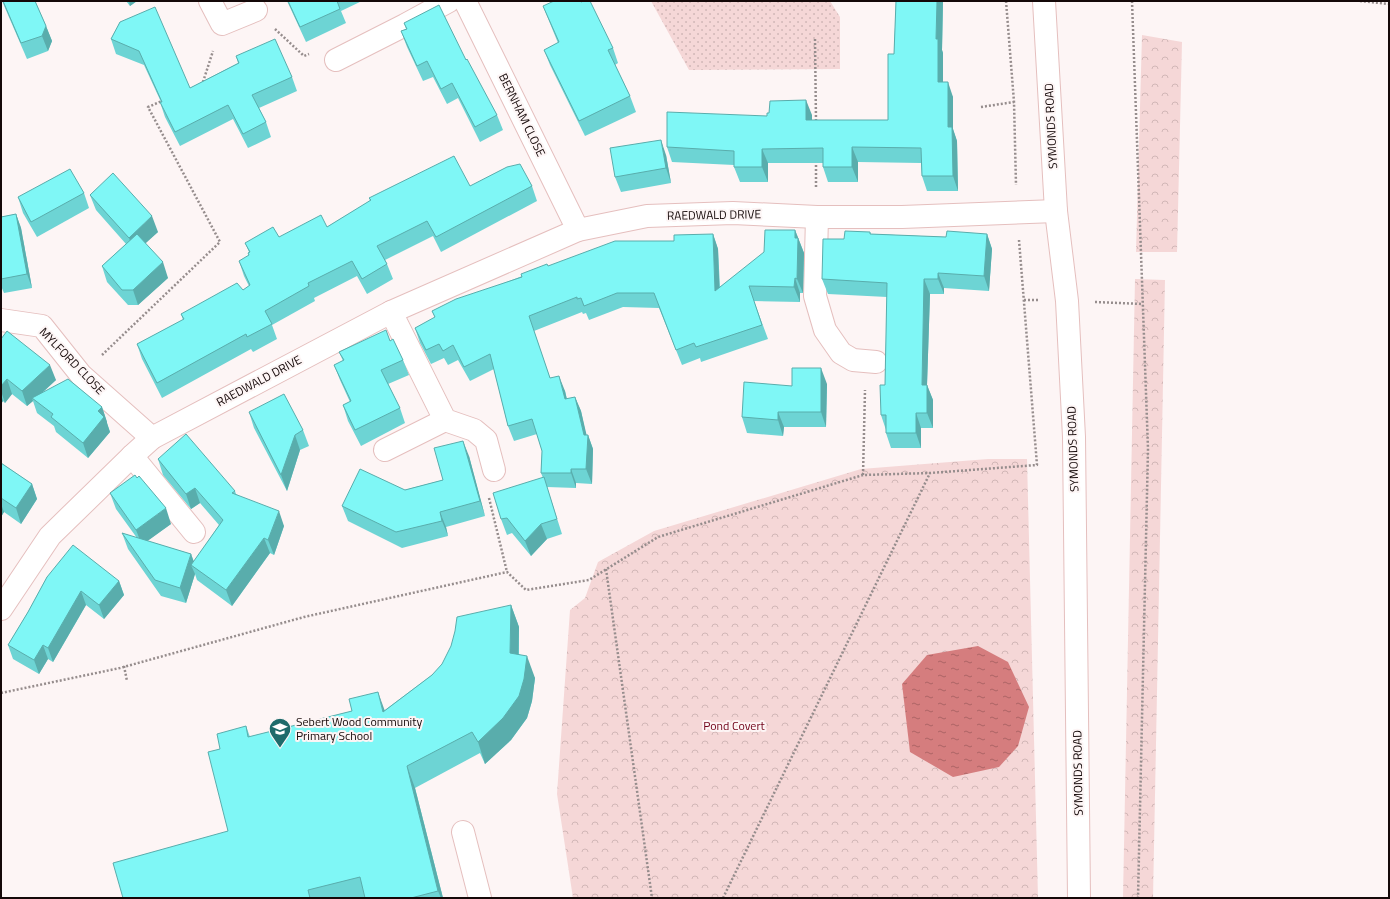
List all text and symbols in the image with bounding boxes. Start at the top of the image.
street label: BERNHAM CLOSE [494,70,551,160]
street label: SYMONDS ROAD [1039,82,1062,169]
street label: RAEDWALD DRIVE [667,204,762,225]
street label: MYLFORD CLOSE [35,323,110,399]
street label: RAEDWALD DRIVE [213,350,305,411]
street label: SYMONDS ROAD [1061,406,1083,492]
place label: Sebert Wood Community Primary School [296,712,422,745]
school or university icon: Sebert Wood Community Primary School [267,716,293,749]
park label: Pond Covert [703,716,766,735]
street label: SYMONDS ROAD [1067,730,1088,816]

